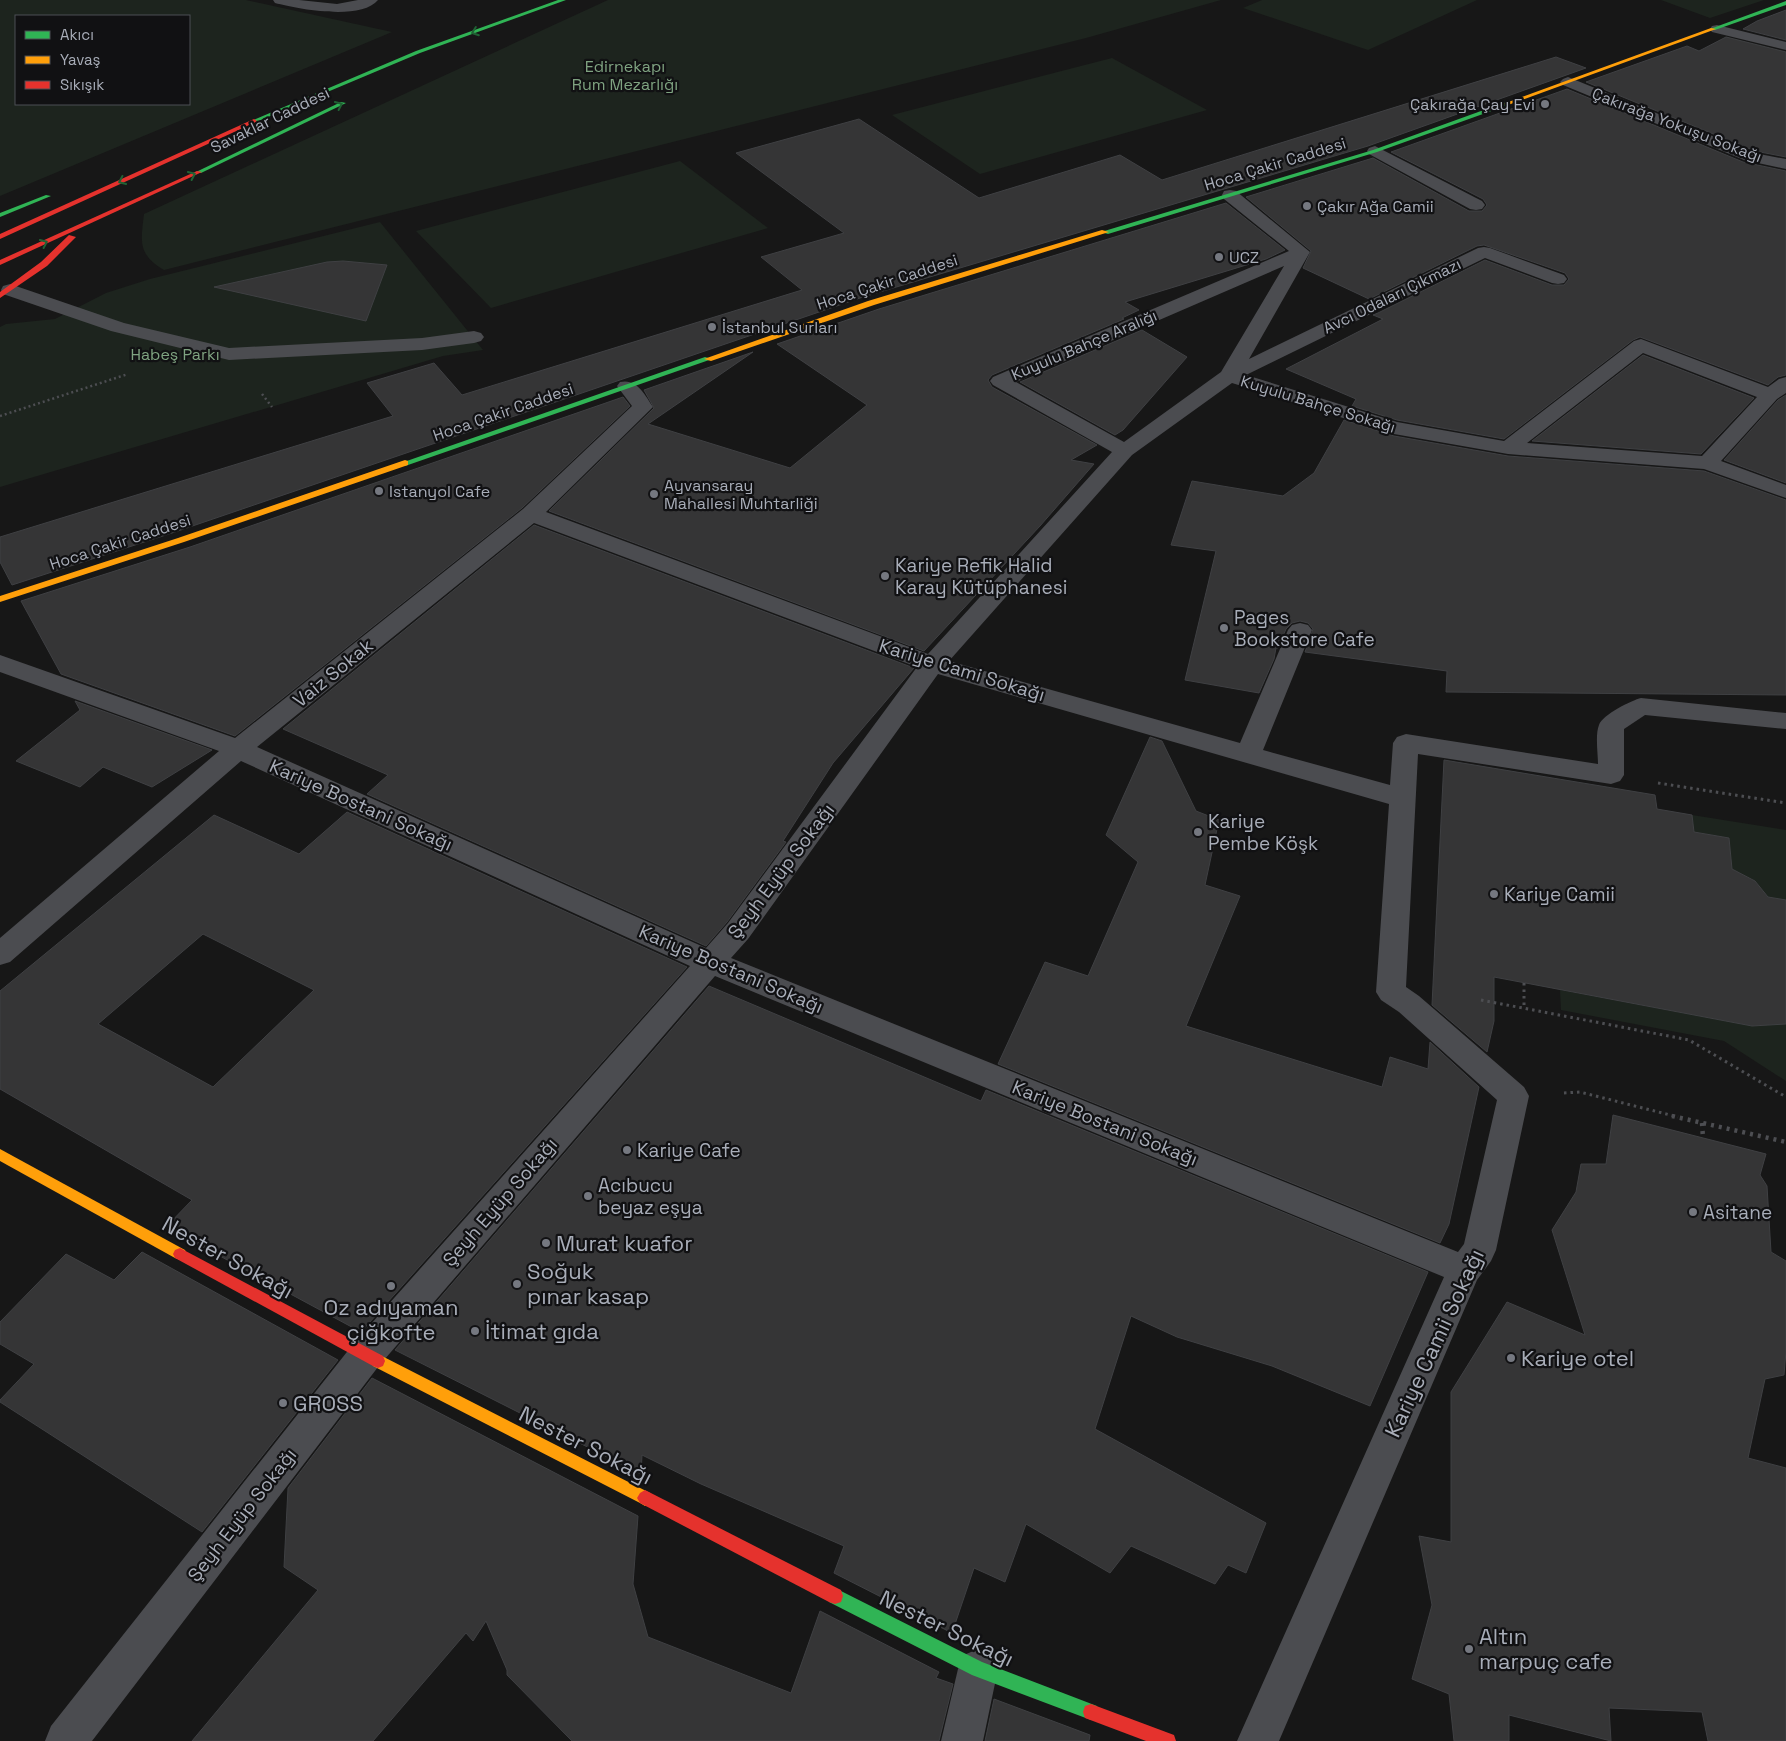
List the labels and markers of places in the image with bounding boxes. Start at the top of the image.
place label: Çakırağa Çay Evi [1410,94,1535,115]
marker: Çakırağa Çay Evi [1539,98,1551,110]
place label: Çakır Ağa Camii [1317,196,1434,217]
marker: Çakır Ağa Camii [1301,200,1313,212]
place label: UCZ [1229,247,1259,268]
marker: UCZ [1213,251,1225,263]
place label: İstanbul Surları [722,317,837,338]
marker: İstanbul Surları [706,321,718,333]
place label: Ayvansaray Mahallesi Muhtarliği [664,475,818,514]
place label: Istanyol Cafe [389,481,490,502]
marker: Istanyol Cafe [373,485,385,497]
marker: Ayvansaray Mahallesi Muhtarliği [648,488,660,500]
place label: Kariye Refik Halid Karay Kütüphanesi [895,553,1067,600]
marker: Kariye Refik Halid Karay Kütüphanesi [879,570,891,582]
place label: Pages Bookstore Cafe [1234,605,1375,652]
marker: Pages Bookstore Cafe [1218,622,1230,634]
place label: Kariye Pembe Köşk [1208,809,1318,856]
marker: Kariye Pembe Köşk [1192,826,1204,838]
place label: Kariye Camii [1504,882,1615,907]
marker: Kariye Camii [1488,888,1500,900]
place label: Kariye Cafe [637,1138,741,1163]
marker: Kariye Cafe [621,1144,633,1156]
place label: Acıbucu beyaz eşya [598,1173,703,1220]
marker: Acıbucu beyaz eşya [582,1190,594,1202]
place label: Asitane [1703,1200,1772,1225]
marker: Asitane [1687,1206,1699,1218]
place label: Murat kuafor [556,1229,692,1257]
marker: Murat kuafor [540,1237,552,1249]
place label: Soğuk pınar kasap [527,1257,649,1310]
marker: Soğuk pınar kasap [511,1278,523,1290]
marker: Oz adıyaman çiğkofte [385,1280,397,1292]
place label: Oz adıyaman çiğkofte [324,1293,458,1346]
place label: İtimat gıda [485,1317,599,1345]
marker: İtimat gıda [469,1325,481,1337]
place label: Kariye otel [1521,1344,1634,1372]
marker: Kariye otel [1505,1352,1517,1364]
place label: GROSS [293,1389,363,1417]
marker: GROSS [277,1397,289,1409]
place label: Altın marpuç cafe [1479,1622,1613,1675]
marker: Altın marpuç cafe [1463,1643,1475,1655]

